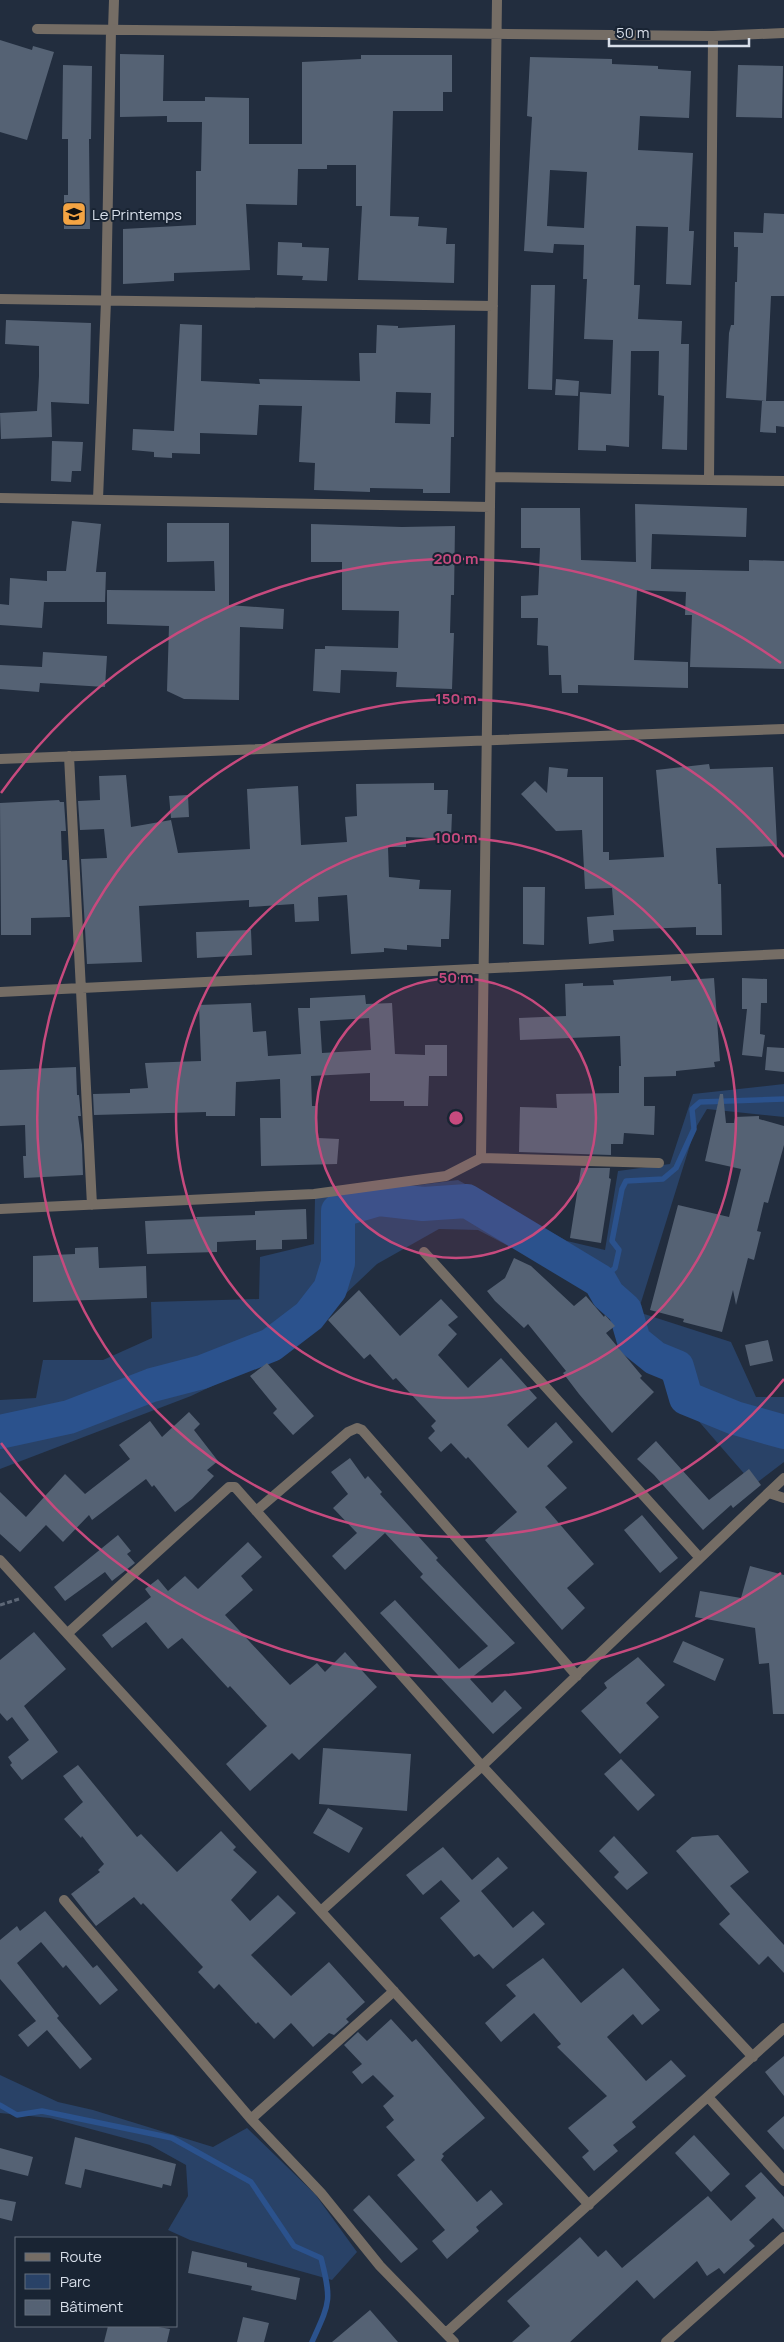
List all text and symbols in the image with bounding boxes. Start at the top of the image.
scale bar [609,15,749,47]
text: 50 m [616,22,650,43]
school or university icon: Le Printemps [61,201,87,227]
place label: Le Printemps [92,204,182,225]
text: 200 m [433,548,479,569]
text: 150 m [435,688,477,709]
text: 100 m [435,827,477,848]
text: 50 m [438,967,474,988]
centre of rings [447,1109,465,1127]
legend [15,2237,178,2327]
text: Route [60,2246,102,2267]
text: Parc [60,2271,91,2292]
text: Bâtiment [60,2296,123,2317]

